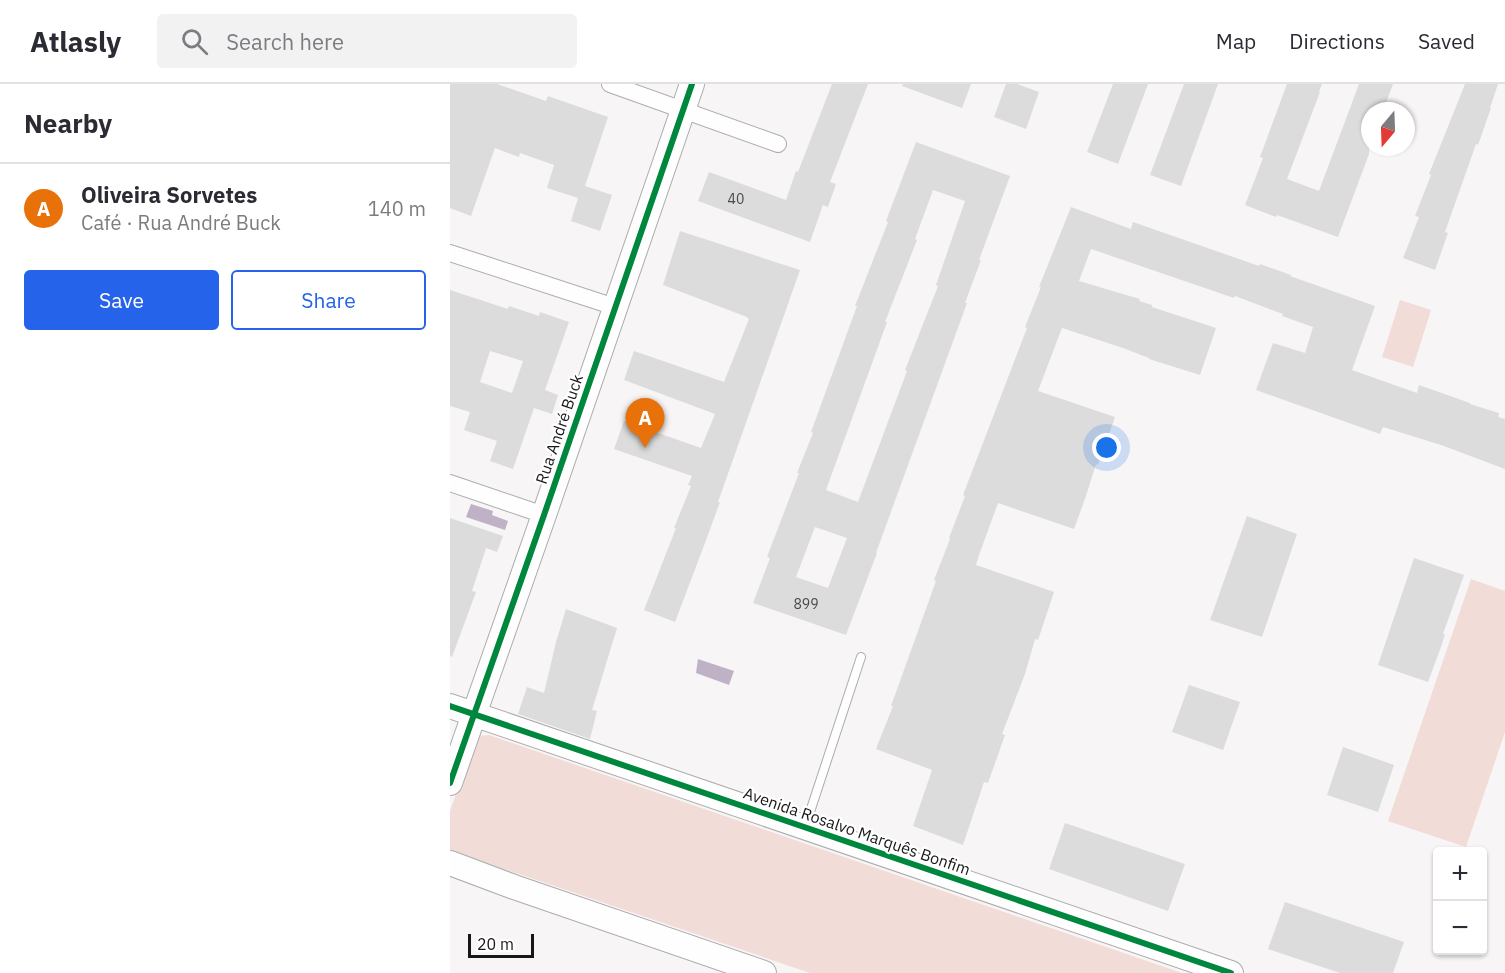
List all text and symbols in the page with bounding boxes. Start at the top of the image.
search box [157,14,577,68]
text: Atlasly [30,23,121,60]
icon: search [178,25,211,58]
text: Search here [226,27,344,56]
text: Map [1216,27,1256,55]
text: Directions [1289,27,1385,55]
text: Saved [1418,27,1475,55]
north arrow [1361,102,1415,156]
text: Nearby [24,106,112,140]
text: Oliveira Sorvetes [81,180,257,209]
house number: 40 [728,190,744,208]
text: A [37,195,50,222]
text: 140 m [368,195,426,222]
text: Café · Rua André Buck [81,209,281,236]
button: Save [24,270,219,330]
button: Share [231,270,426,330]
street label: Rua André Buck [531,371,587,486]
pin: A [626,398,664,448]
your location [1092,433,1121,462]
house number: 899 [793,595,819,613]
street label: Avenida Rosalvo Marquês Bonfim [741,783,973,879]
map controls [1433,847,1487,955]
button: + [1433,847,1487,901]
button: − [1433,901,1487,955]
scale bar [468,931,534,958]
text: 20 m [477,934,514,954]

